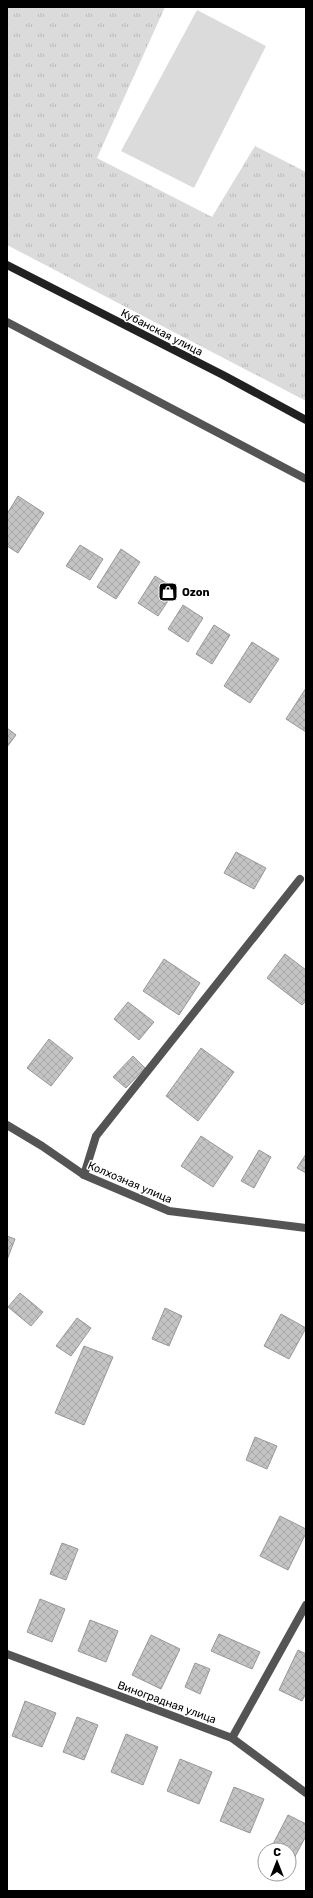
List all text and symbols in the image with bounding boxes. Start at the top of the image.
street label: Кубанская улица [119,306,205,359]
shop icon: Ozon [157,581,179,603]
place label: Ozon [182,586,210,599]
street label: Колхозная улица [86,1159,174,1206]
street label: Виноградная улица [116,1679,218,1726]
north arrow [257,1842,297,1882]
text: С [273,1846,281,1859]

